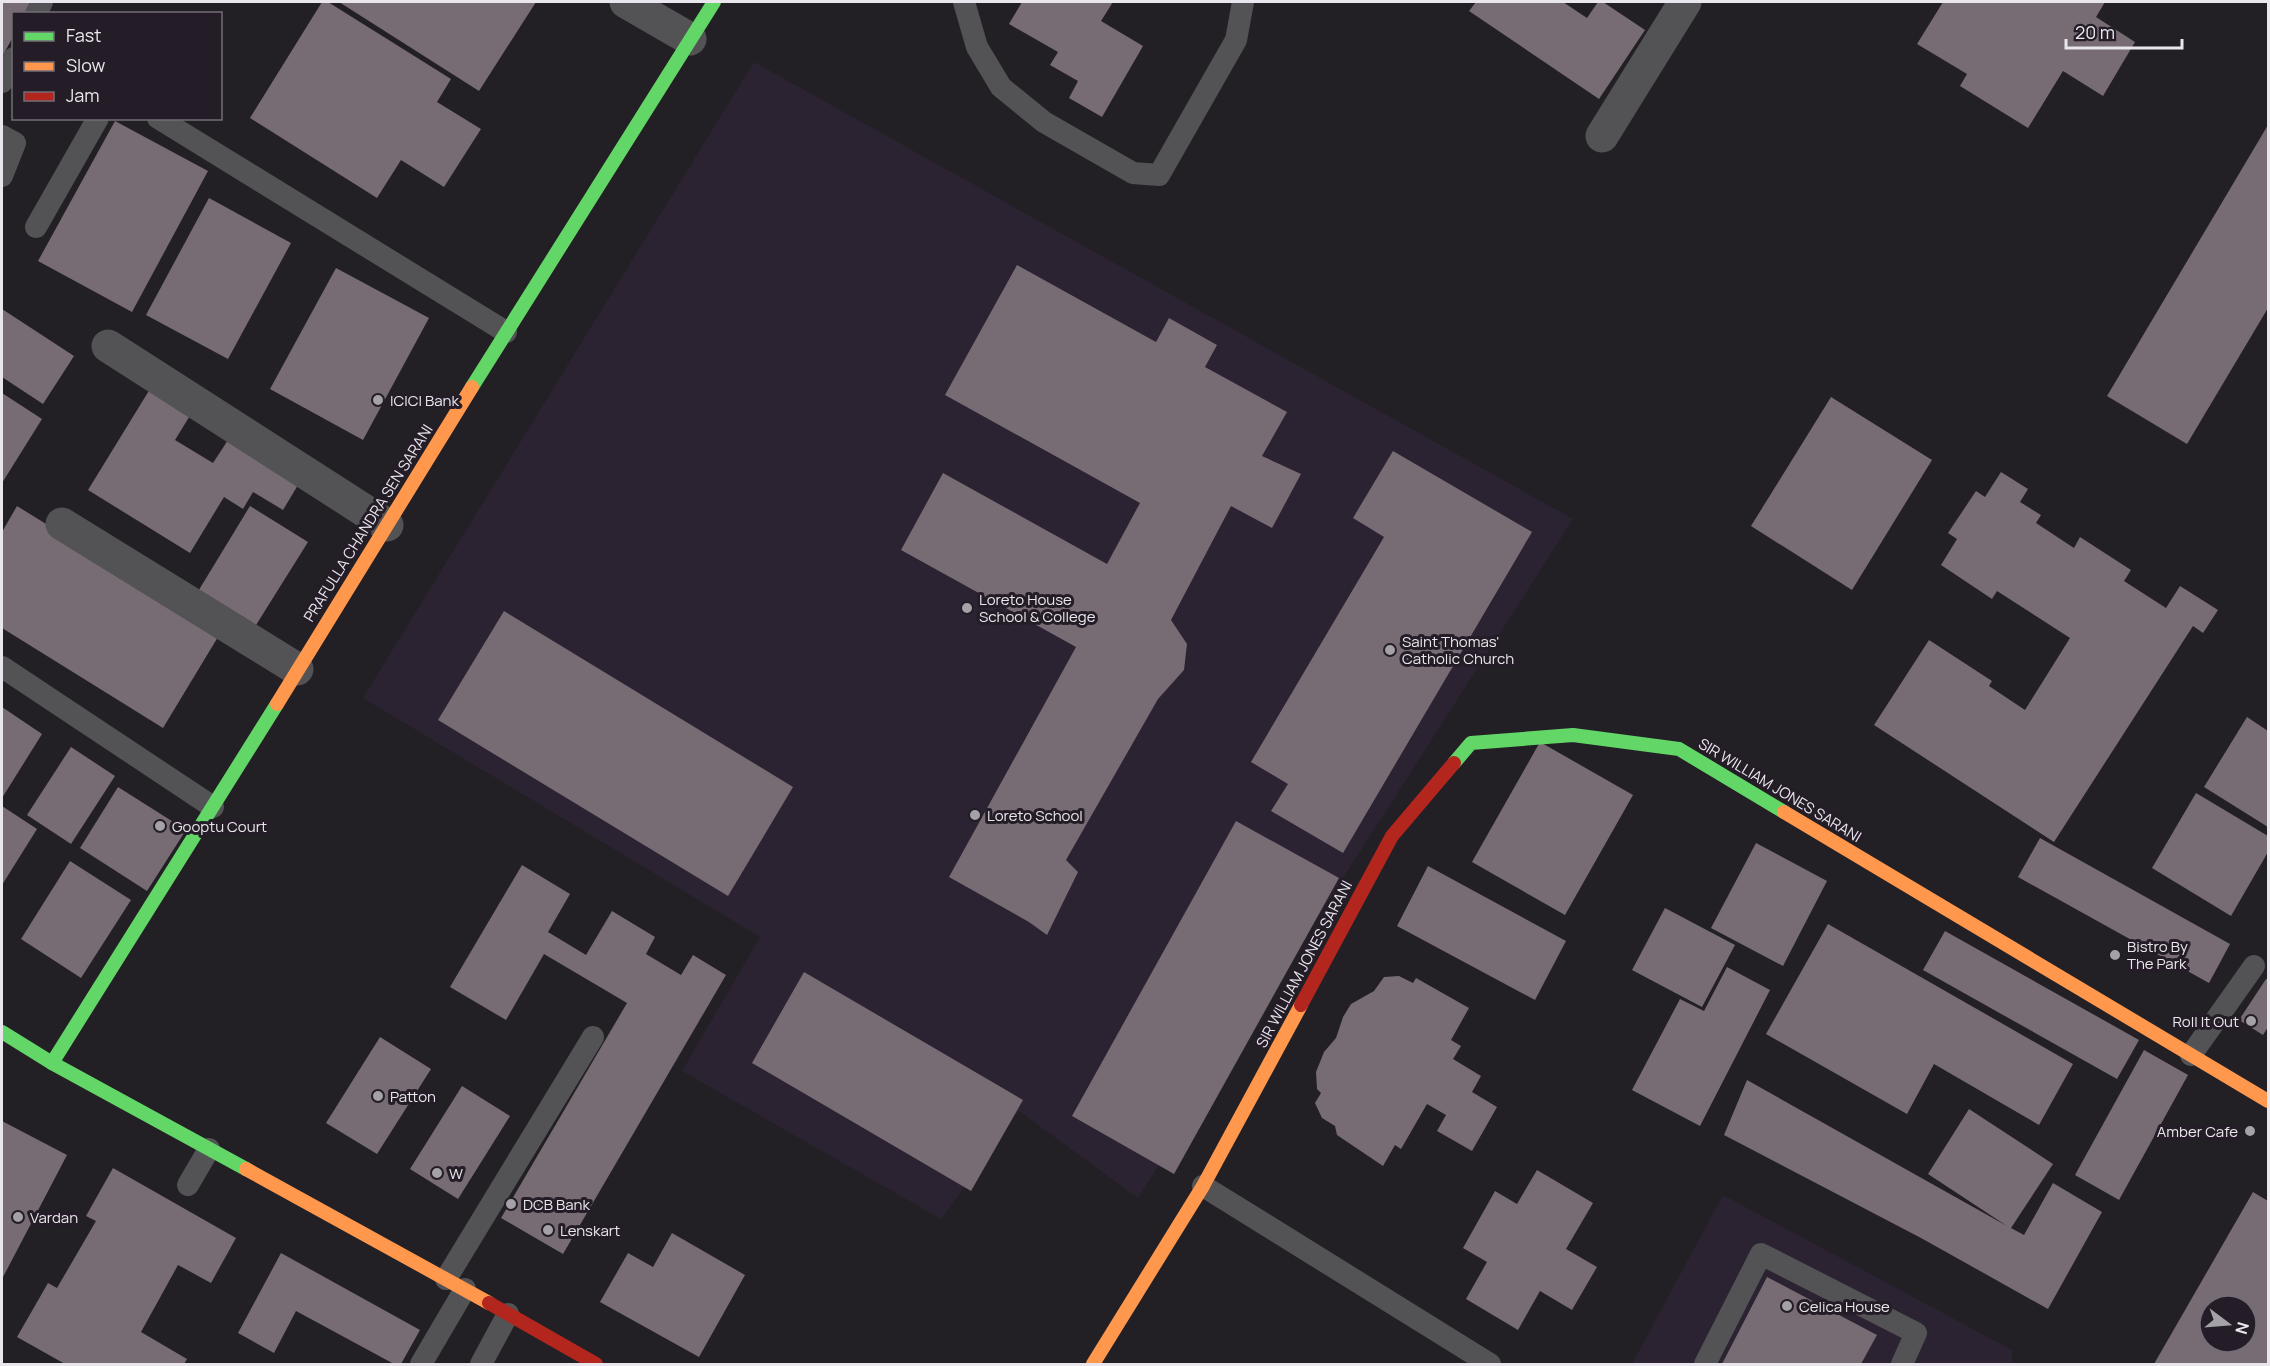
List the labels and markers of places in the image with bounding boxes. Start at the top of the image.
place label: ICICI Bank [390,390,459,411]
marker: ICICI Bank [371,393,385,407]
place label: Loreto House School & College [979,589,1096,627]
marker: Loreto House School & College [960,601,974,615]
place label: Saint Thomas' Catholic Church [1402,631,1514,669]
marker: Saint Thomas' Catholic Church [1383,643,1397,657]
place label: Loreto School [987,805,1083,826]
marker: Loreto School [968,808,982,822]
place label: Gooptu Court [172,816,267,837]
marker: Gooptu Court [153,819,167,833]
place label: Bistro By The Park [2127,936,2188,974]
marker: Bistro By The Park [2108,948,2122,962]
place label: Roll It Out [2172,1011,2239,1032]
marker: Roll It Out [2244,1014,2258,1028]
place label: Patton [390,1086,436,1107]
marker: Patton [371,1089,385,1103]
place label: Amber Cafe [2157,1121,2238,1142]
marker: Amber Cafe [2243,1124,2257,1138]
place label: W [449,1163,463,1184]
marker: W [430,1166,444,1180]
place label: DCB Bank [523,1194,590,1215]
marker: DCB Bank [504,1197,518,1211]
place label: Vardan [30,1207,78,1228]
marker: Vardan [11,1210,25,1224]
place label: Lenskart [560,1220,620,1241]
marker: Lenskart [541,1223,555,1237]
place label: Celica House [1799,1296,1890,1317]
marker: Celica House [1780,1299,1794,1313]

